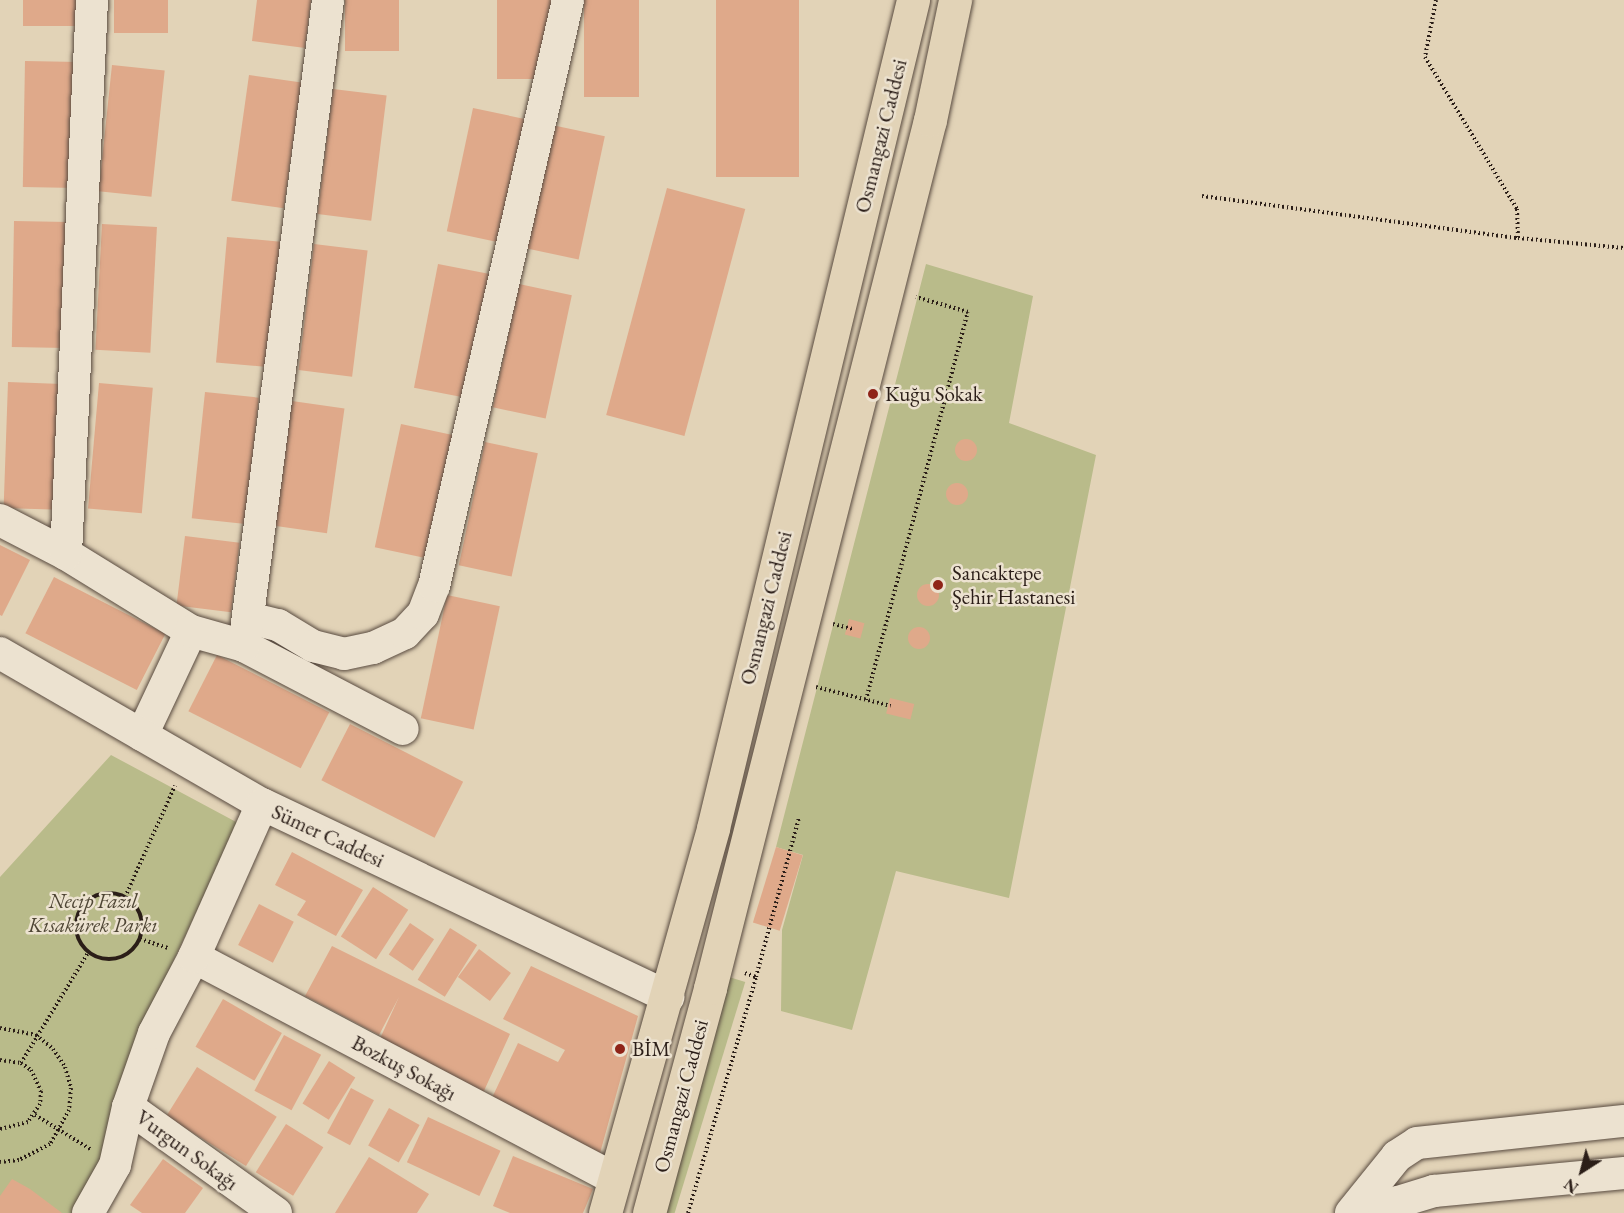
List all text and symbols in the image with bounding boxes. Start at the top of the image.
street label: Osmangazi Caddesi [850,56,912,216]
place label: Kuğu Sokak [885,381,983,407]
marker: Kuğu Sokak [866,387,880,401]
street label: Osmangazi Caddesi [735,528,797,688]
place label: Sancaktepe Şehir Hastanesi [952,560,1075,610]
marker: Sancaktepe Şehir Hastanesi [929,576,947,594]
street label: Sümer Caddesi [268,799,388,873]
park label: Necip Fazıl Kısakürek Parkı [28,888,158,938]
street label: Osmangazi Caddesi [648,1017,714,1175]
street label: Bozkuş Sokağı [348,1030,460,1106]
place label: BİM [632,1036,670,1062]
marker: BİM [613,1042,627,1056]
street label: Vurgun Sokağı [131,1105,243,1195]
north arrow [1552,1141,1612,1201]
text: N [1560,1174,1583,1198]

